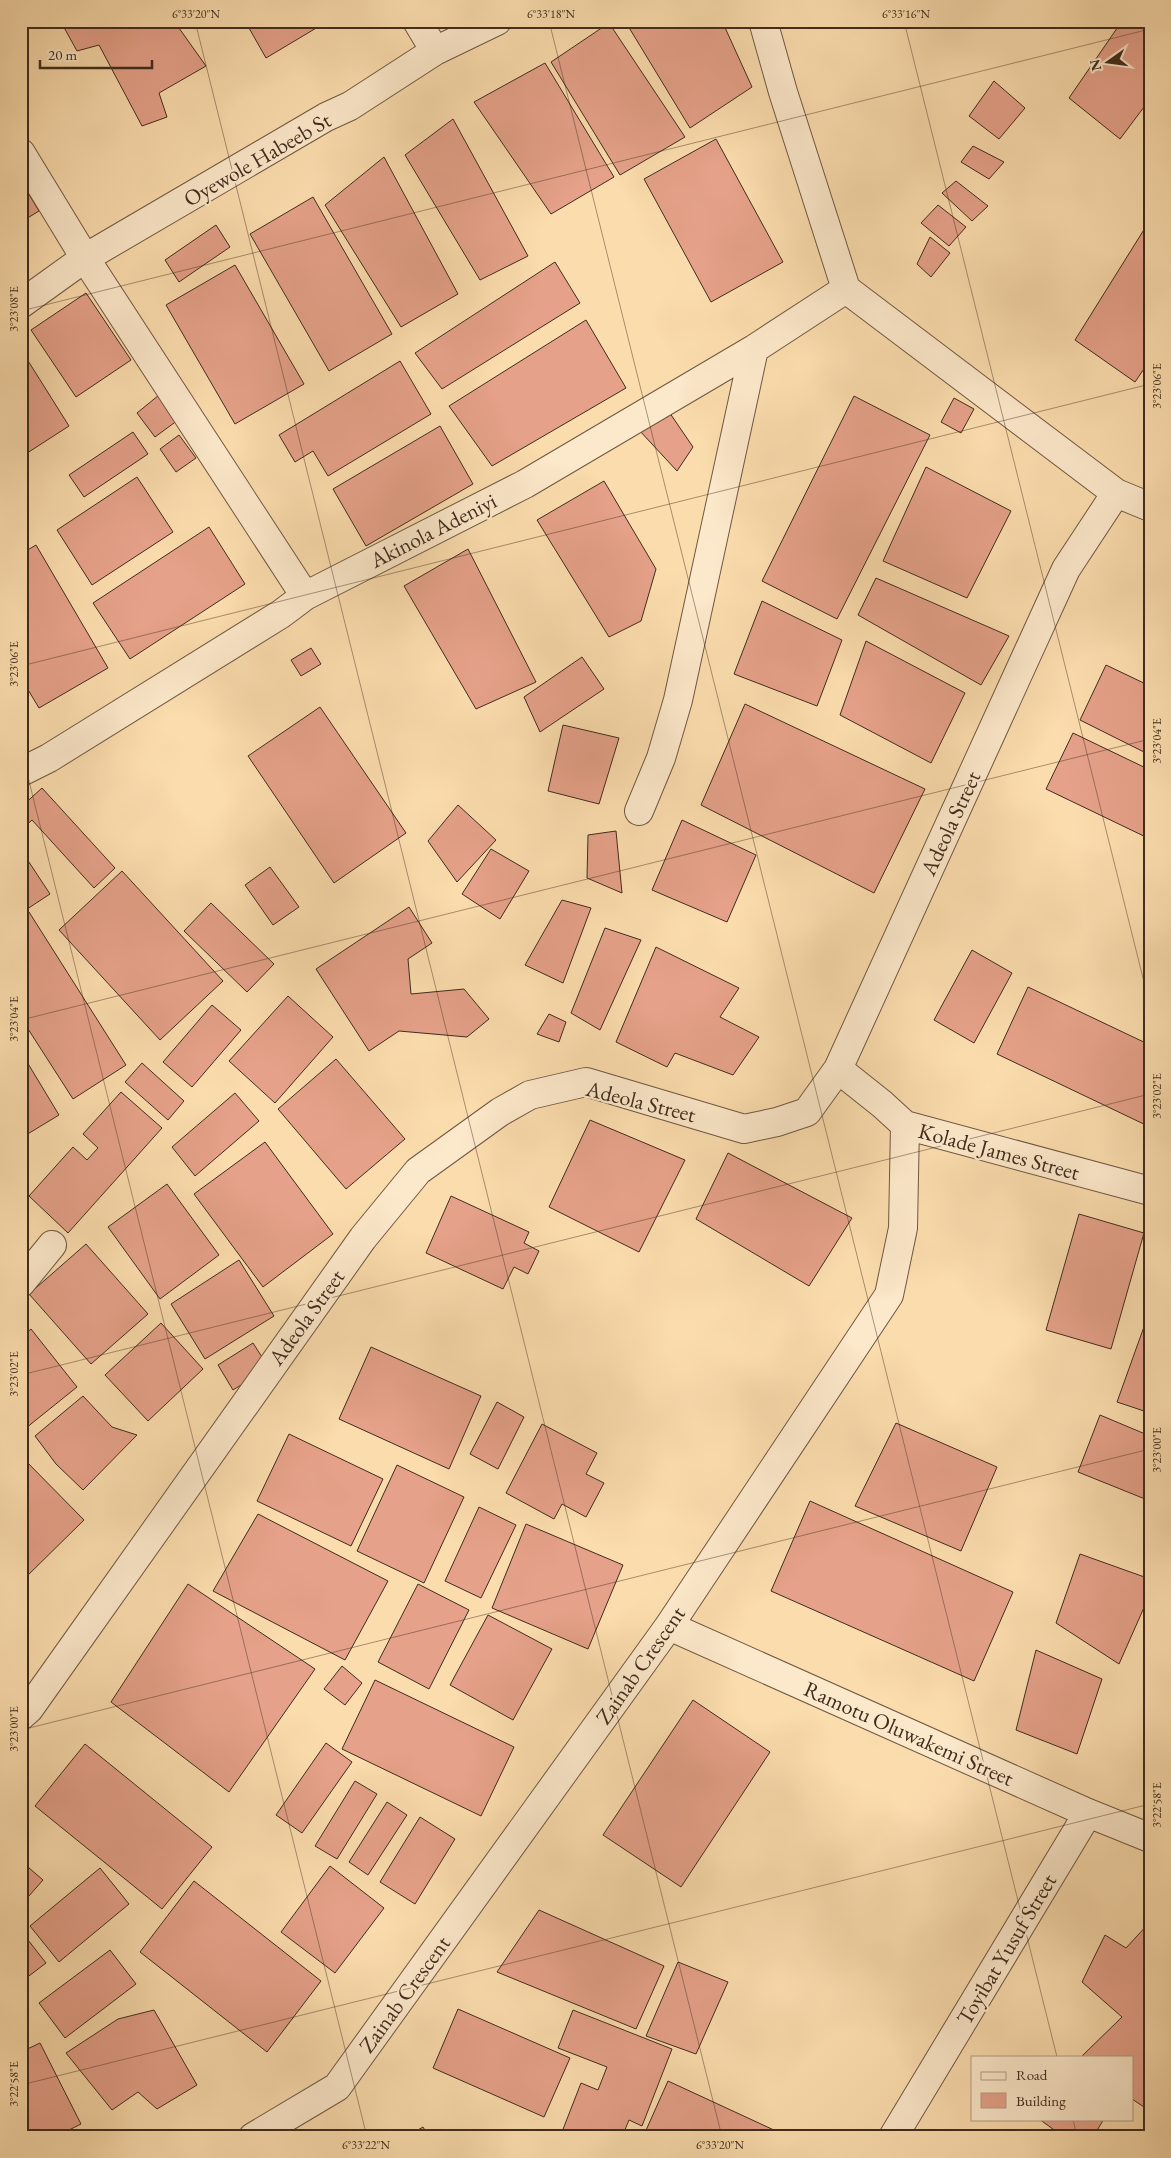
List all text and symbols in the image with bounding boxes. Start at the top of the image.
text: 6°33'20"N [172,6,221,22]
text: 6°33'18"N [527,6,576,22]
text: 6°33'16"N [882,6,931,22]
scale bar [40,38,152,70]
north arrow [1084,38,1134,88]
text: 20 m [48,45,77,64]
text: N [1085,57,1105,73]
street label: Oyewole Habeeb St [178,105,336,213]
text: 3°23'08"E [6,286,22,332]
text: 3°23'06"E [1149,363,1165,409]
street label: Akinola Adeniyi [364,486,502,575]
text: 3°23'06"E [6,641,22,687]
text: 3°23'04"E [1149,718,1165,764]
street label: Adeola Street [913,766,987,881]
text: 3°23'04"E [6,996,22,1042]
text: 3°23'02"E [1149,1073,1165,1119]
street label: Adeola Street [582,1074,699,1129]
street label: Kolade James Street [915,1116,1083,1187]
street label: Adeola Street [261,1263,351,1372]
text: 3°23'02"E [6,1351,22,1397]
text: 3°23'00"E [1149,1427,1165,1473]
street label: Zainab Crescent [589,1600,692,1730]
street label: Ramotu Oluwakemi Street [799,1674,1018,1793]
text: 3°23'00"E [6,1706,22,1752]
text: 3°22'58"E [1149,1782,1165,1828]
street label: Toyibat Yusuf Street [950,1868,1063,2030]
street label: Zainab Crescent [352,1930,457,2059]
legend [971,2056,1134,2120]
text: 3°22'58"E [6,2061,22,2107]
text: Road [1016,2065,1048,2084]
text: Building [1016,2091,1066,2110]
text: 6°33'22"N [342,2137,391,2153]
text: 6°33'20"N [696,2137,745,2153]

